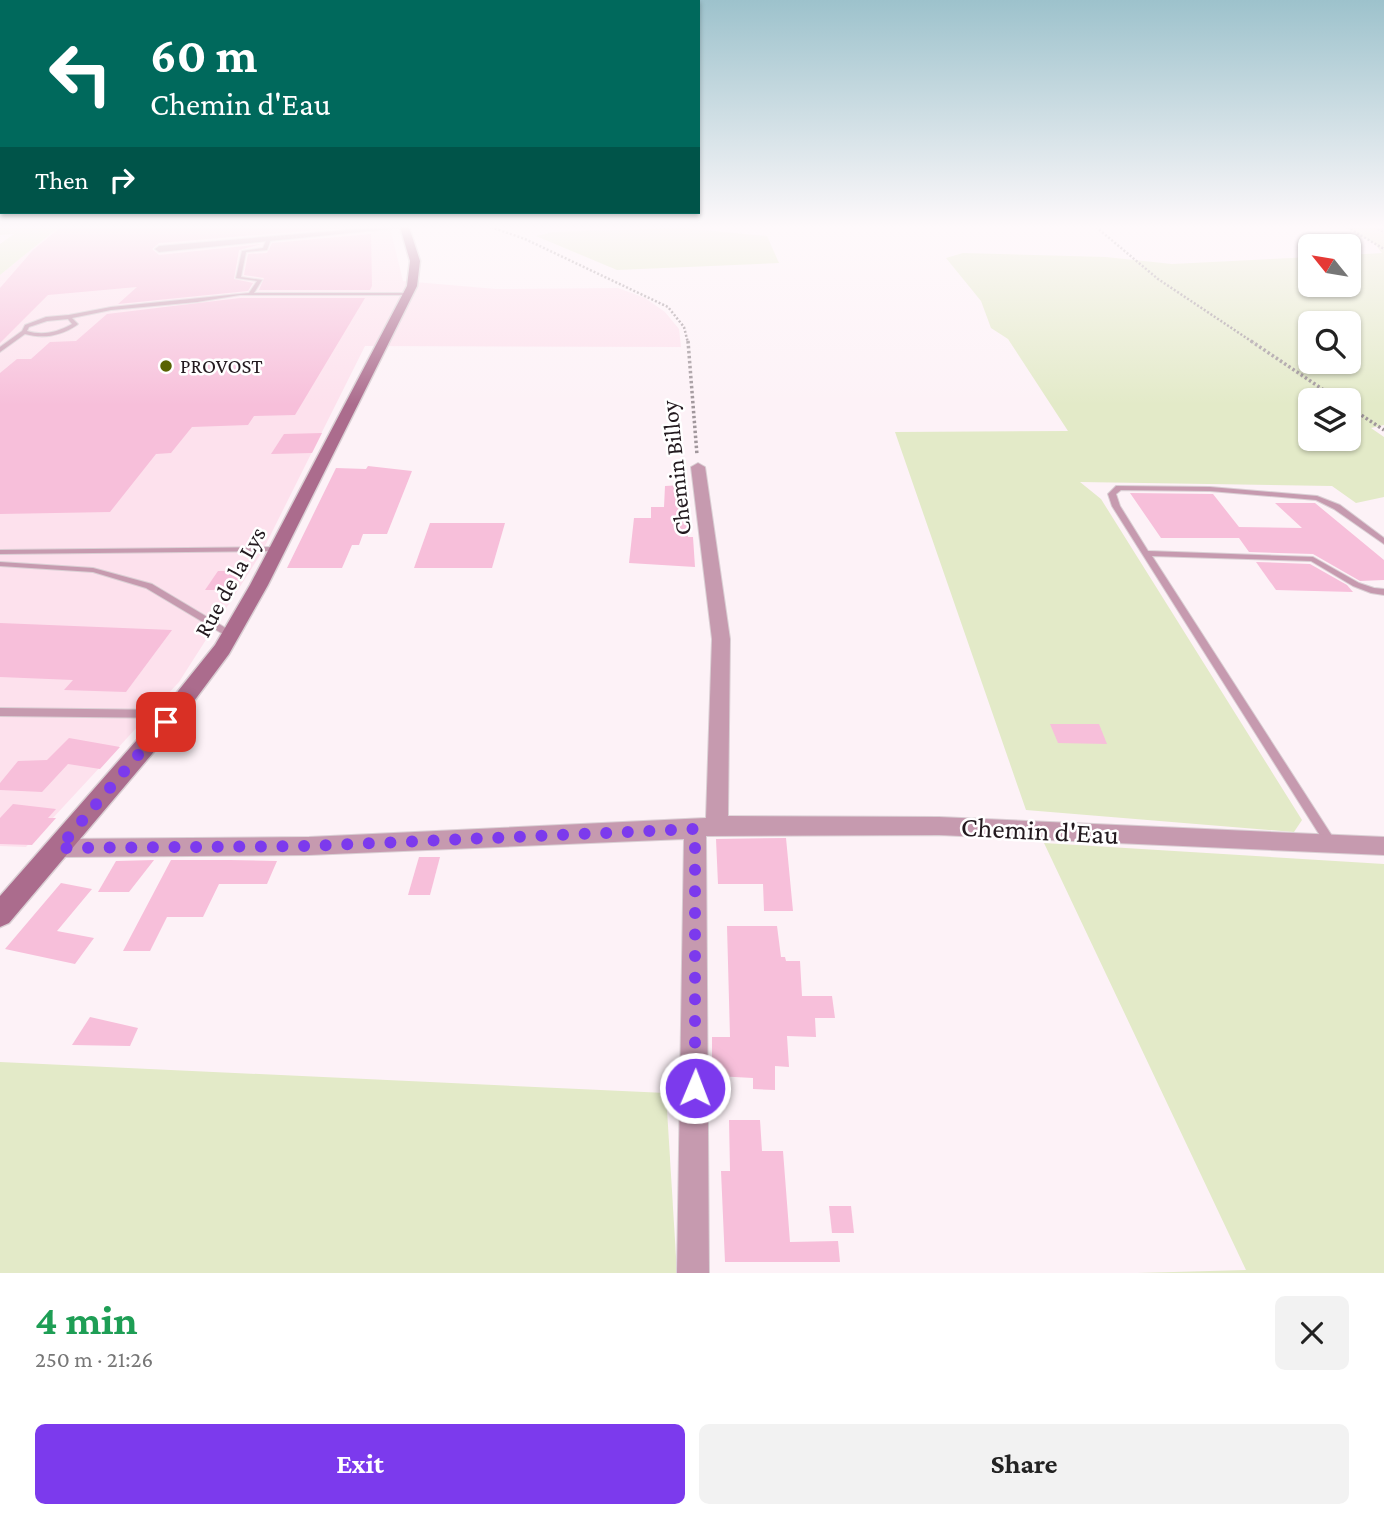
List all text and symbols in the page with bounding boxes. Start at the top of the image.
icon: left [35,28,126,119]
text: 60 m [150,28,257,83]
text: Chemin d'Eau [150,86,331,122]
icon: right [103,161,141,199]
text: Then [35,166,89,195]
north arrow [1298,234,1362,298]
map controls [1298,234,1361,451]
button: search [1298,311,1361,374]
place label: PROVOST [180,354,263,378]
marker: PROVOST [158,358,174,374]
button: layers [1298,388,1361,451]
street label: Chemin Billoy [655,398,696,537]
street label: Rue de la Lys [188,522,271,642]
pin [136,692,196,752]
icon: arrive [147,703,185,741]
street label: Chemin d'Eau [960,811,1120,850]
position arrow [658,1051,732,1125]
text: 4 min [35,1296,138,1343]
button: close [1275,1296,1349,1370]
text: 250 m · 21:26 [35,1346,153,1372]
button: Exit [35,1424,685,1504]
button: Share [699,1424,1349,1504]

